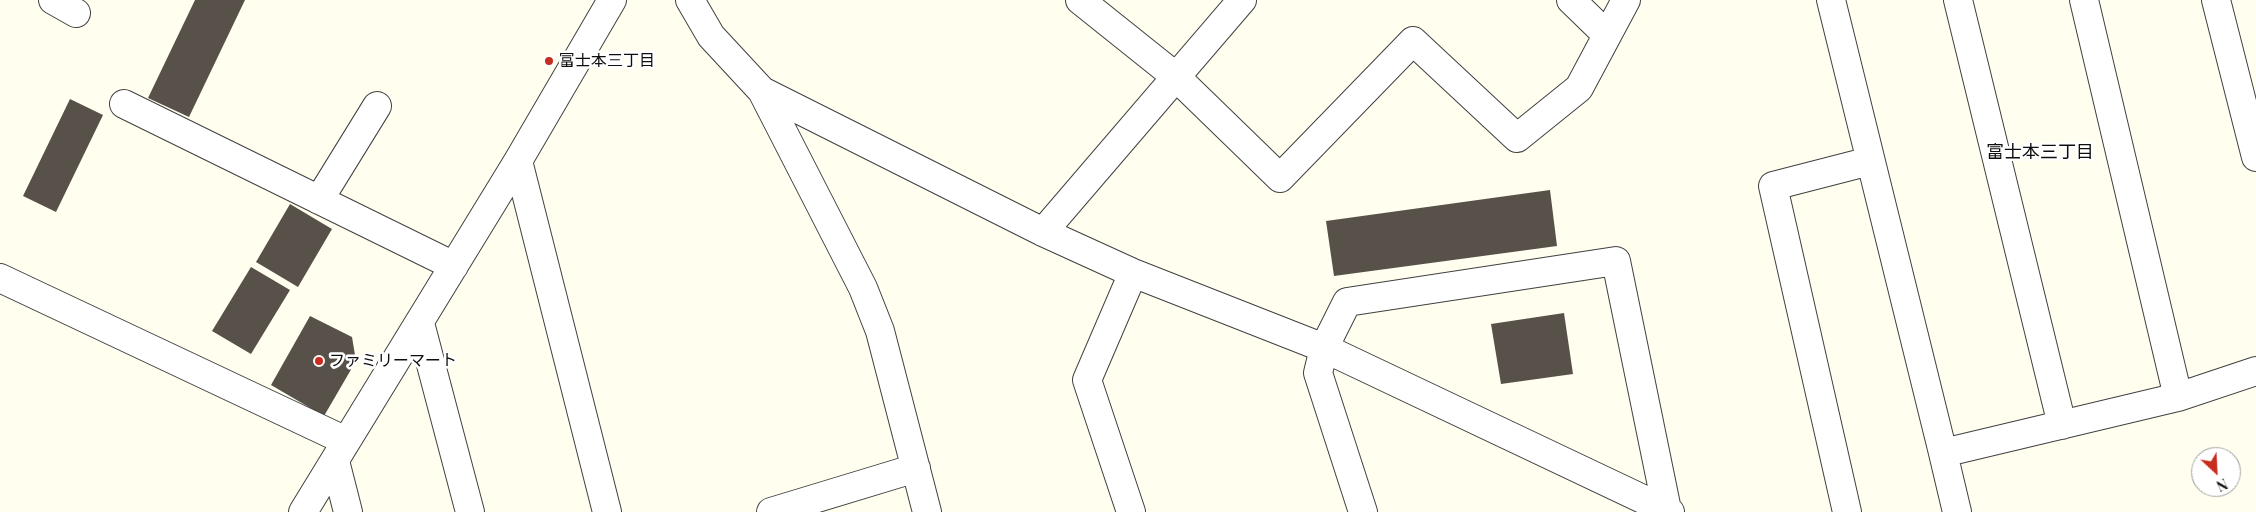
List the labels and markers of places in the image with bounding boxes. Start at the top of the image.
place label: 富士本三丁目 [559,51,655,71]
marker: 富士本三丁目 [543,55,555,67]
place label: ファミリーマート [329,351,457,371]
marker: ファミリーマート [313,355,325,367]

